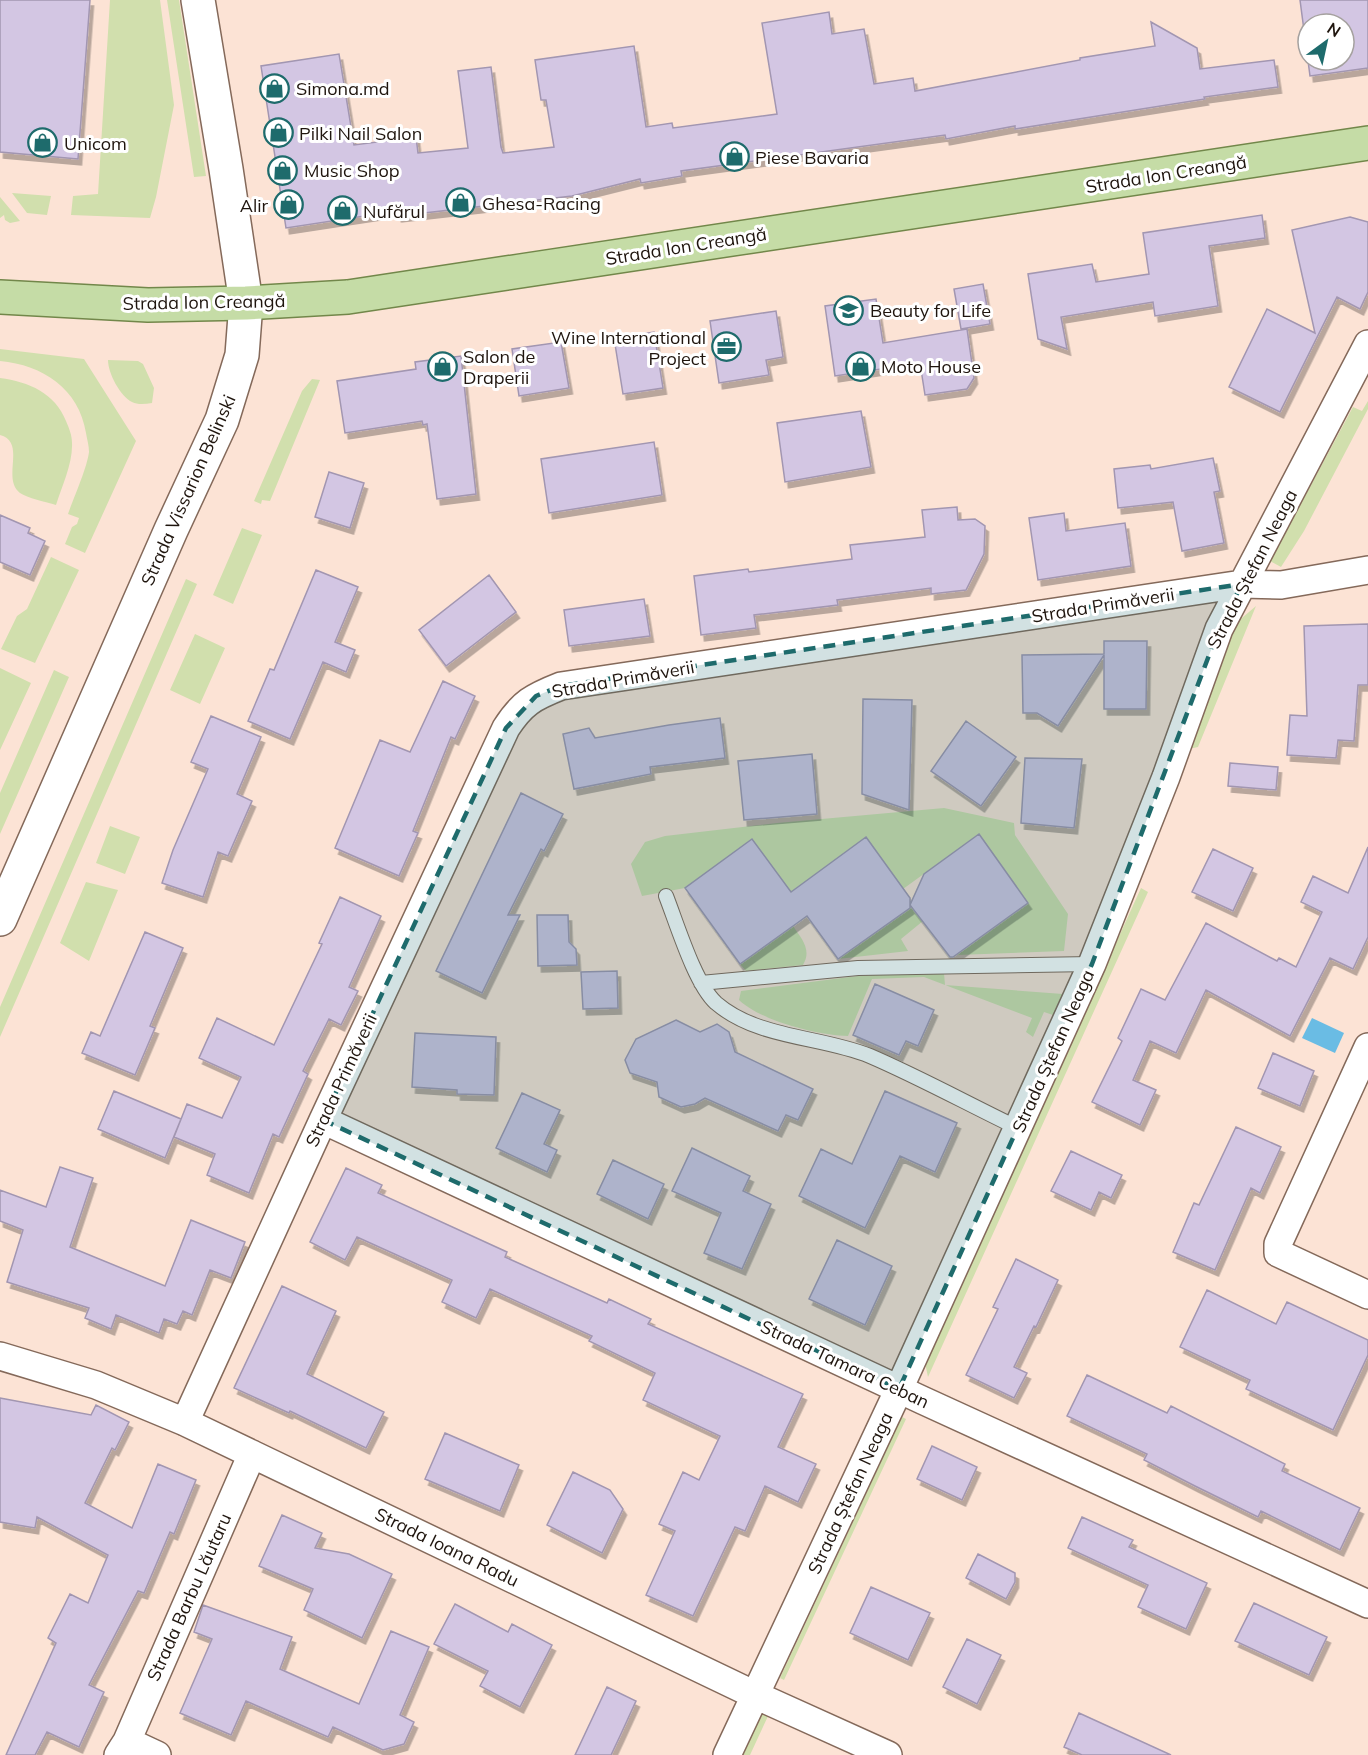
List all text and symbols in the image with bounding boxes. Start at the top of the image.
north arrow [1296,12,1356,72]
text: N [1324,18,1345,41]
shop icon: Simona.md [259,72,291,104]
place label: Simona.md [296,77,390,100]
shop icon: Pilki Nail Salon [262,117,294,149]
place label: Pilki Nail Salon [299,122,422,145]
shop icon: Unicom [27,127,59,159]
place label: Unicom [64,132,127,155]
shop icon: Piese Bavaria [718,141,750,173]
place label: Piese Bavaria [755,146,869,169]
street label: Strada Ion Creangă [1084,150,1248,198]
shop icon: Music Shop [267,154,299,186]
place label: Music Shop [304,159,400,182]
shop icon: Ghesa-Racing [445,187,477,219]
shop icon: Alir [273,189,305,221]
place label: Ghesa-Racing [482,192,601,215]
place label: Alir [240,194,268,217]
shop icon: Nufărul [326,195,358,227]
place label: Nufărul [363,200,425,223]
street label: Strada Ion Creangă [604,222,768,270]
street label: Strada Ion Creangă [122,289,286,315]
school or university icon: Beauty for Life [833,294,865,326]
place label: Beauty for Life [870,299,991,322]
place label: Wine International Project [551,326,706,370]
office icon: Wine International Project [711,331,743,363]
place label: Salon de Draperii [463,345,535,389]
shop icon: Salon de Draperii [426,350,458,382]
shop icon: Moto House [844,350,876,382]
place label: Moto House [881,355,981,378]
street label: Strada Vissarion Belinski [135,391,241,589]
street label: Strada Ștefan Neaga [1202,485,1302,653]
street label: Strada Primăverii [1030,582,1176,628]
street label: Strada Primăverii [550,655,696,703]
street label: Strada Ștefan Neaga [1007,966,1099,1136]
street label: Strada Primăverii [300,1010,382,1150]
street label: Strada Tamara Ceban [757,1315,933,1413]
street label: Strada Ștefan Neaga [802,1408,898,1578]
street label: Strada Ioana Radu [371,1502,523,1592]
street label: Strada Barbu Lăutaru [142,1509,236,1685]

